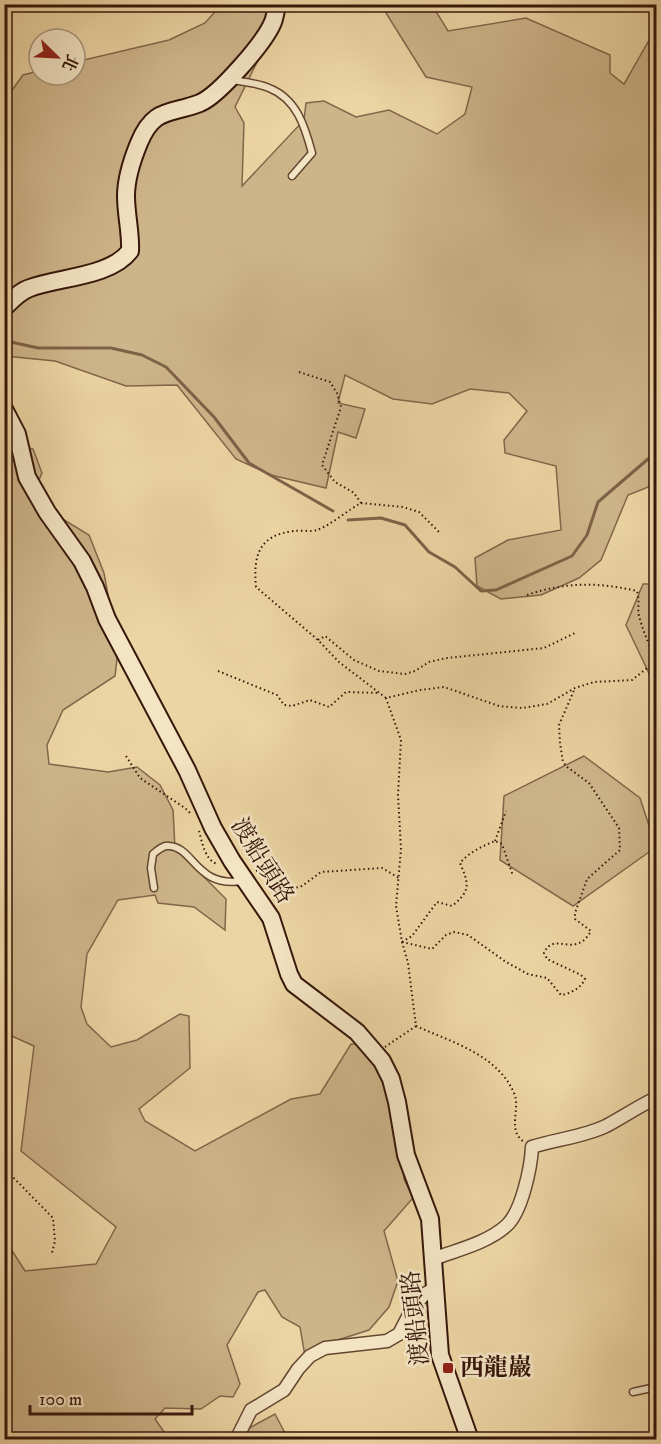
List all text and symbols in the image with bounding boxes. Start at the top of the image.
north arrow [27,27,87,87]
text: 北 [57,51,82,74]
street label: 渡船頭路 [224,812,300,910]
street label: 渡船頭路 [396,1269,436,1367]
place label: 西龍巖 [460,1353,532,1383]
marker: 西龍巖 [441,1361,455,1375]
scale bar [30,1378,192,1416]
text: 100 m [39,1389,82,1411]

